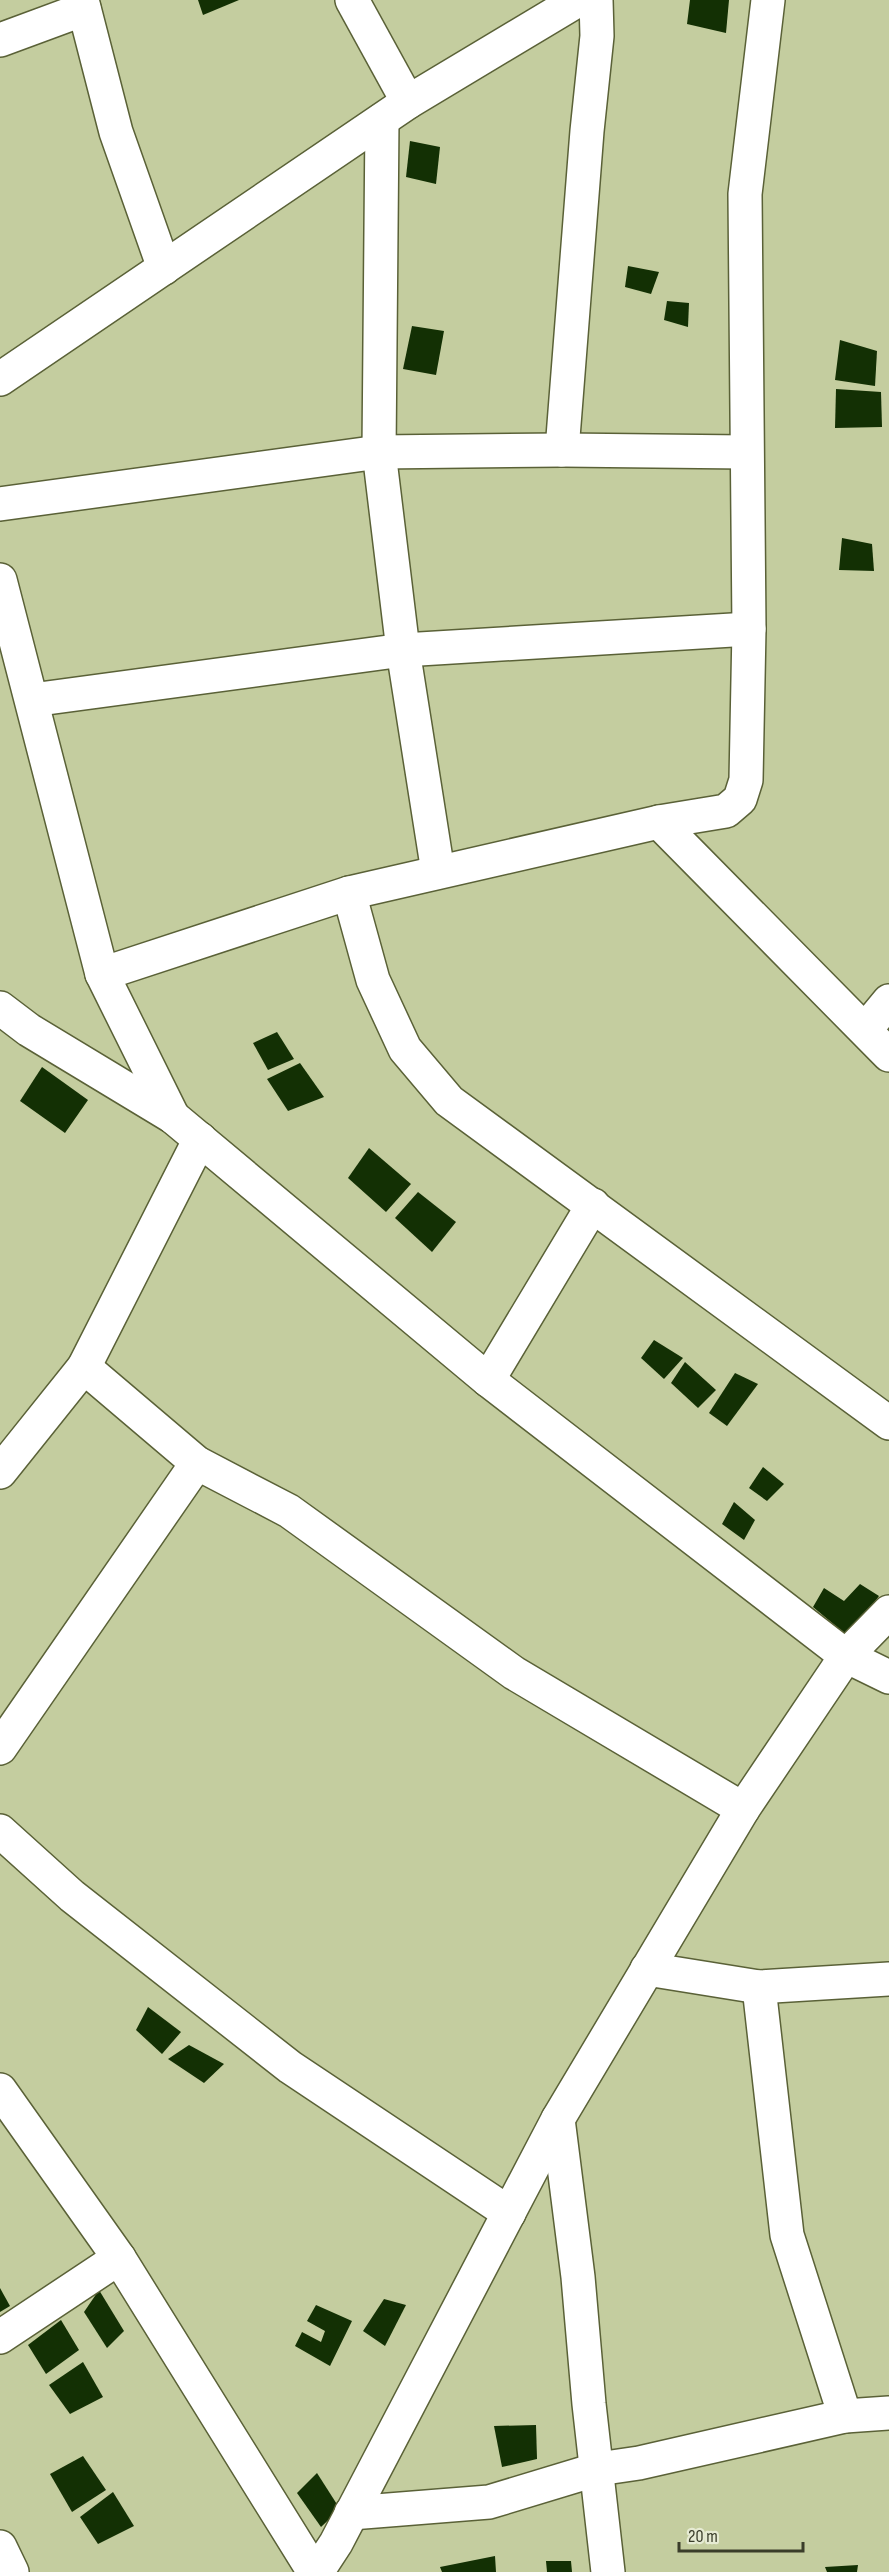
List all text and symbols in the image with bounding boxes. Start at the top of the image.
scale bar [679,2515,804,2553]
text: 20 m [688,2526,718,2547]

